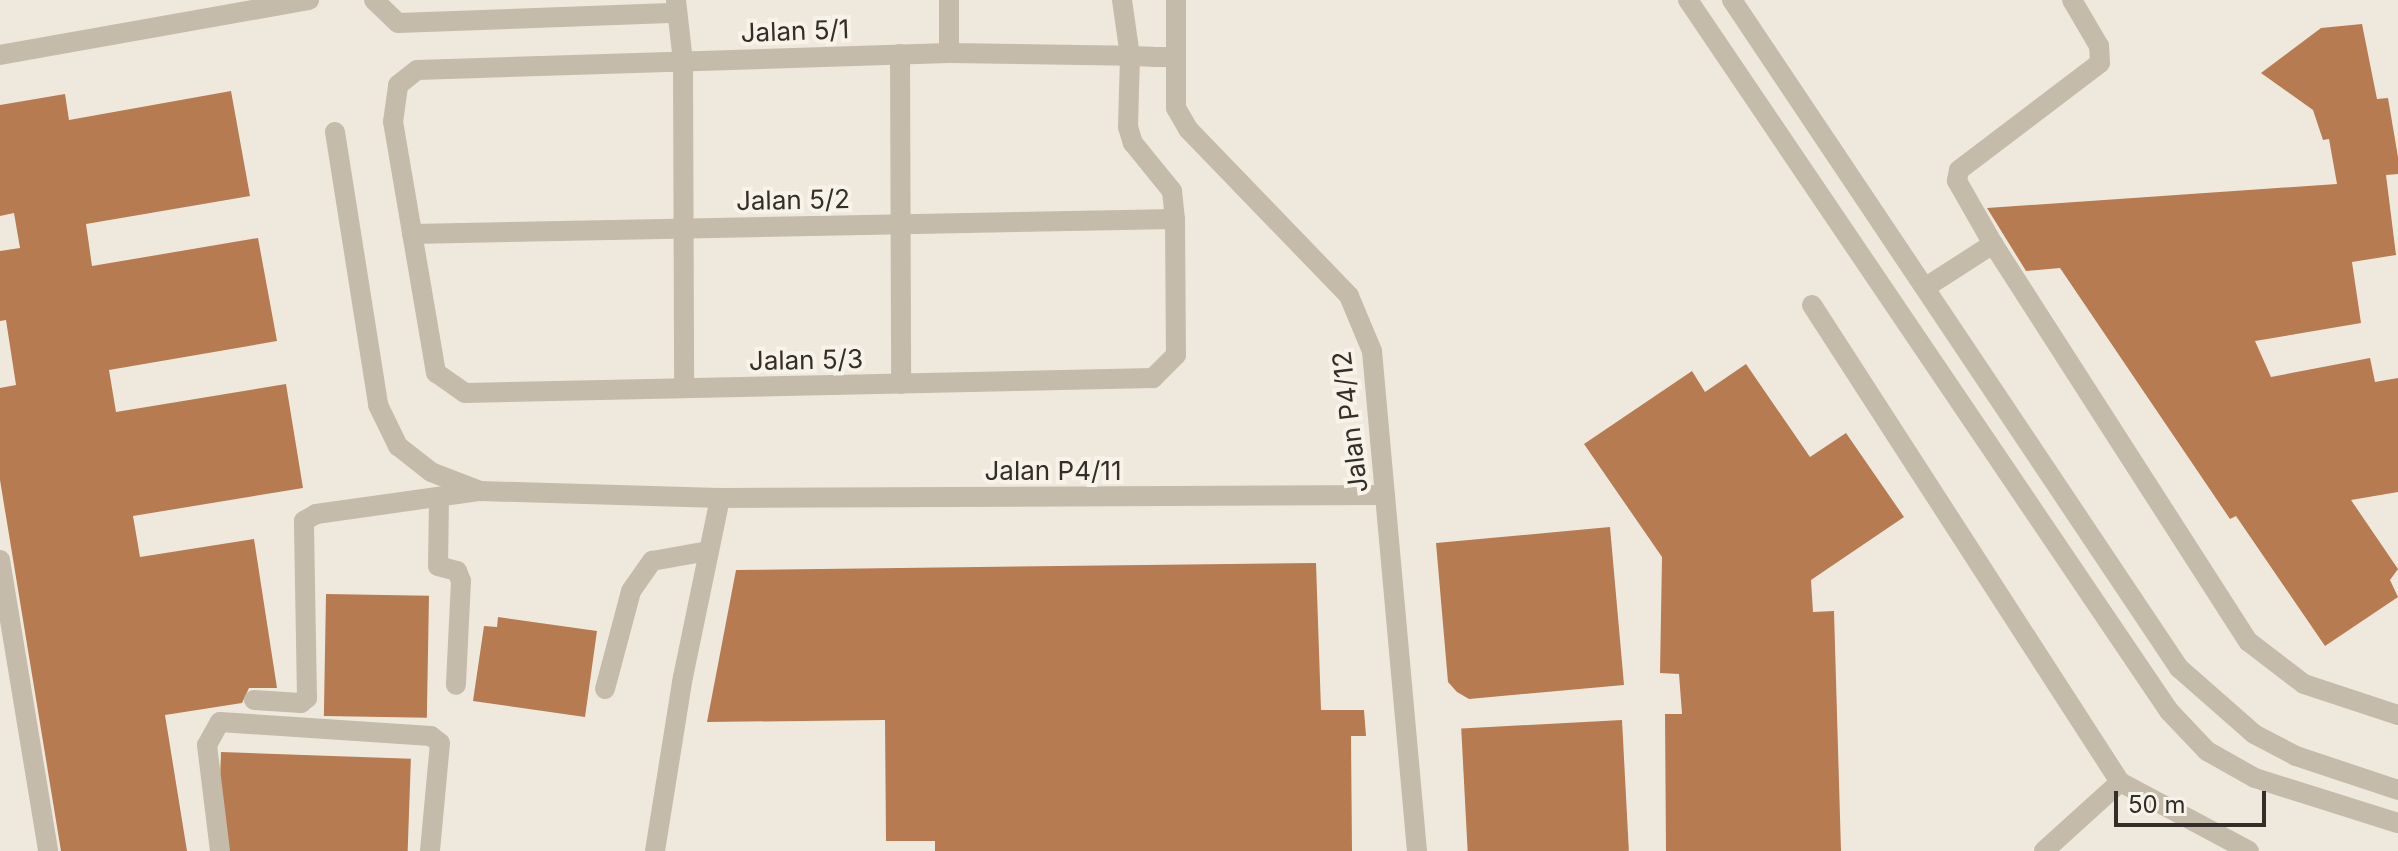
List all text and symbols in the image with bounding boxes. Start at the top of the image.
street label: Jalan 5/1 [740,14,850,48]
street label: Jalan 5/2 [736,183,850,217]
street label: Jalan 5/3 [749,343,863,377]
street label: Jalan P4/12 [1326,350,1374,494]
street label: Jalan P4/11 [985,455,1121,487]
scale bar [2118,775,2270,825]
text: 50 m [2128,790,2186,819]

